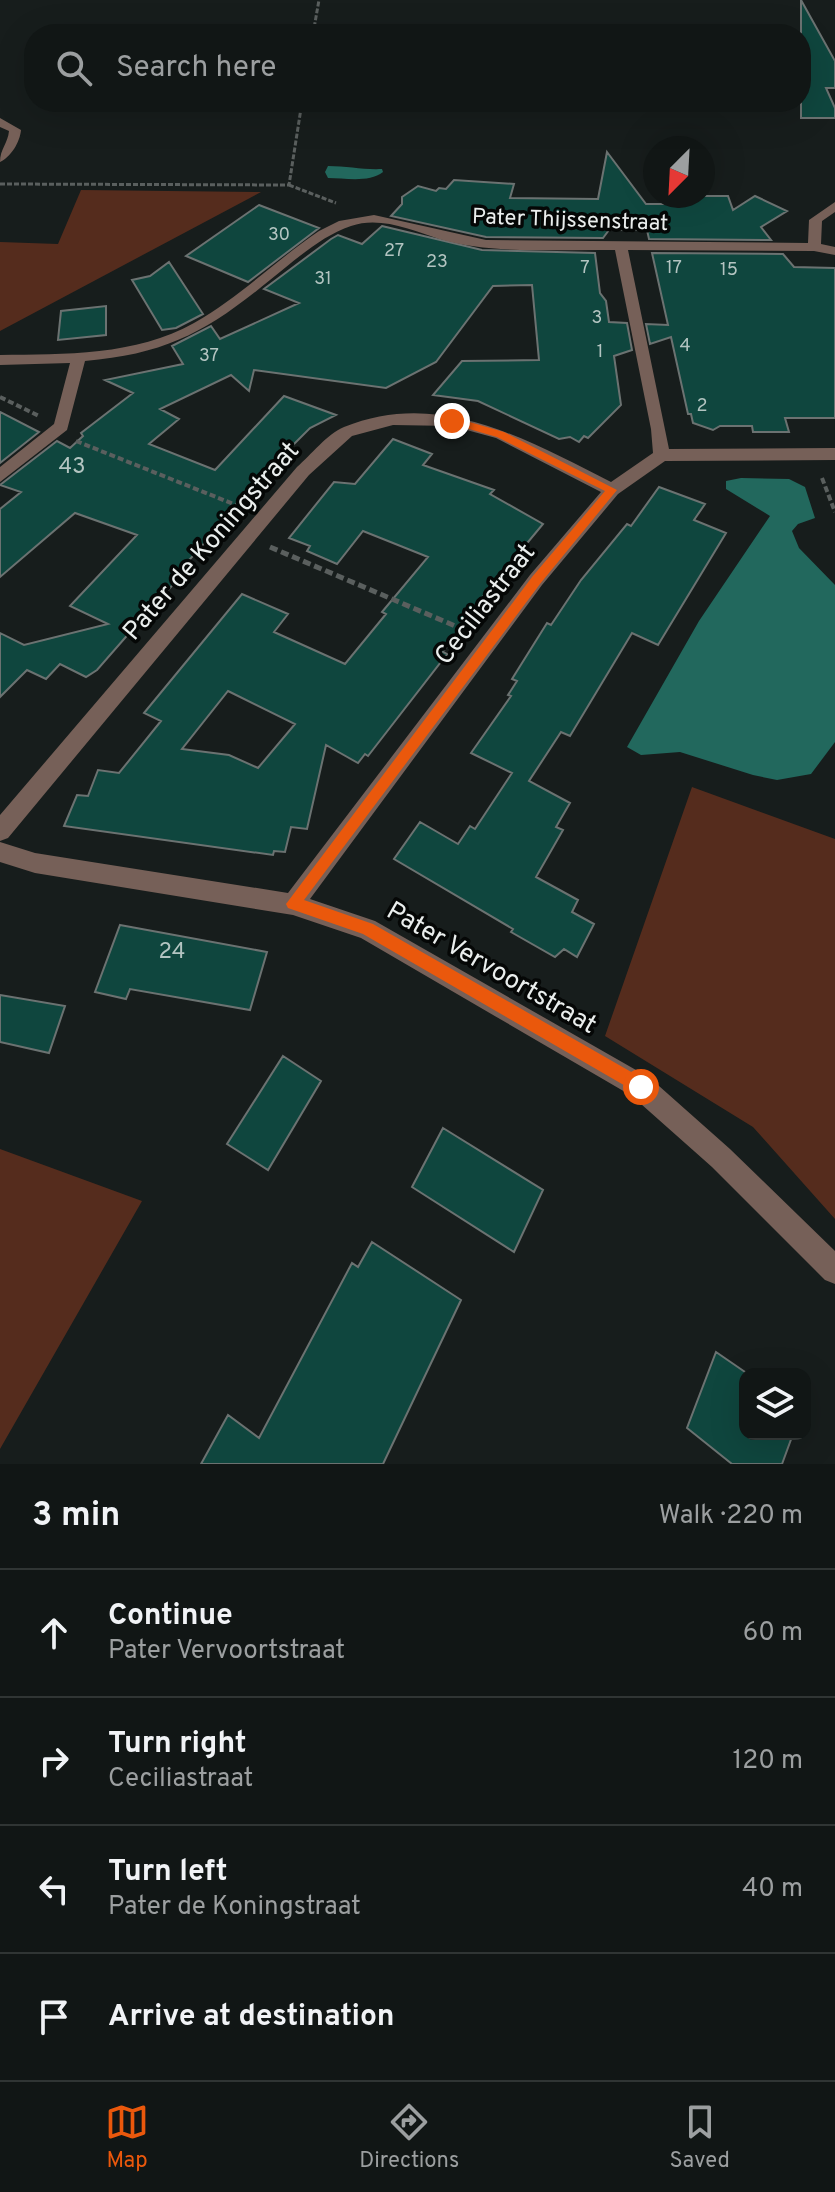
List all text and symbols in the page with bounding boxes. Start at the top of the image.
search box [24,24,811,112]
icon: search [52,46,96,90]
text: Search here [116,50,276,87]
north arrow [643,136,715,208]
street label: Pater Thijssenstraat [471,204,669,238]
house number: 30 [268,224,290,247]
house number: 27 [384,240,404,263]
house number: 23 [426,251,448,274]
house number: 7 [580,257,590,280]
house number: 17 [666,257,682,280]
house number: 15 [720,259,738,282]
house number: 31 [314,268,332,291]
house number: 3 [592,307,602,330]
house number: 4 [679,335,691,358]
house number: 1 [597,341,603,364]
house number: 37 [199,345,219,368]
house number: 2 [696,395,708,418]
route end [434,403,470,439]
street label: Pater de Koningstraat [117,436,307,648]
house number: 43 [59,454,85,481]
street label: Ceciliastraat [428,538,544,672]
street label: Pater Vervoortstraat [380,895,602,1043]
house number: 24 [159,939,185,966]
route start [623,1069,659,1105]
map controls [739,1368,811,1440]
button: layers [739,1368,811,1440]
text: 3 min [32,1495,120,1538]
text: Walk · 220 m [659,1500,803,1533]
text: Continue [108,1598,233,1635]
icon: ahead [32,1611,76,1655]
text: 60 m [743,1617,803,1650]
text: Pater Vervoortstraat [108,1635,345,1668]
text: Turn right [108,1726,246,1763]
icon: right [32,1739,76,1783]
text: 120 m [733,1745,803,1778]
text: Ceciliastraat [108,1763,253,1796]
text: Turn left [108,1854,228,1891]
icon: left [32,1867,76,1911]
text: 40 m [742,1873,803,1906]
text: Pater de Koningstraat [108,1891,361,1924]
icon: arrive [32,1995,76,2039]
text: Arrive at destination [108,1999,394,2036]
tab: Map [105,2100,149,2175]
tab: Directions [359,2100,459,2175]
tab: Saved [669,2100,730,2175]

